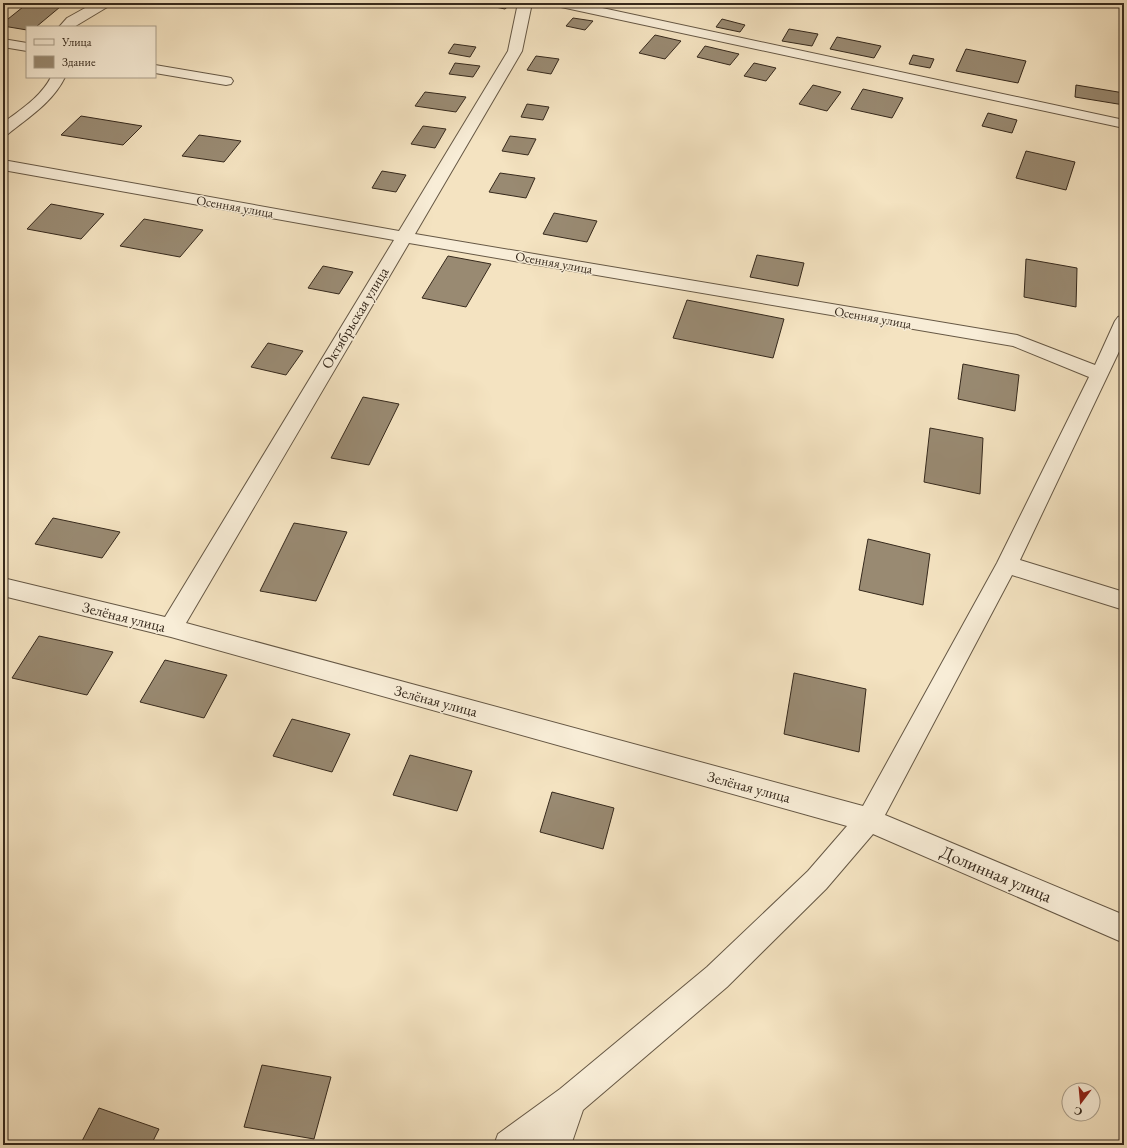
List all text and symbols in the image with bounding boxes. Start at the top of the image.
legend [26,26,156,78]
text: Улица [61,34,92,50]
text: Здание [62,54,96,70]
street label: Осенняя улица [195,191,276,222]
street label: Осенняя улица [514,247,595,278]
street label: Октябрьская улица [317,263,392,372]
street label: Осенняя улица [833,302,914,333]
street label: Зелёная улица [81,597,168,636]
street label: Зелёная улица [393,680,480,721]
street label: Зелёная улица [706,766,793,807]
street label: Долинная улица [937,840,1056,908]
north arrow [1061,1082,1101,1122]
text: С [1072,1104,1084,1119]

